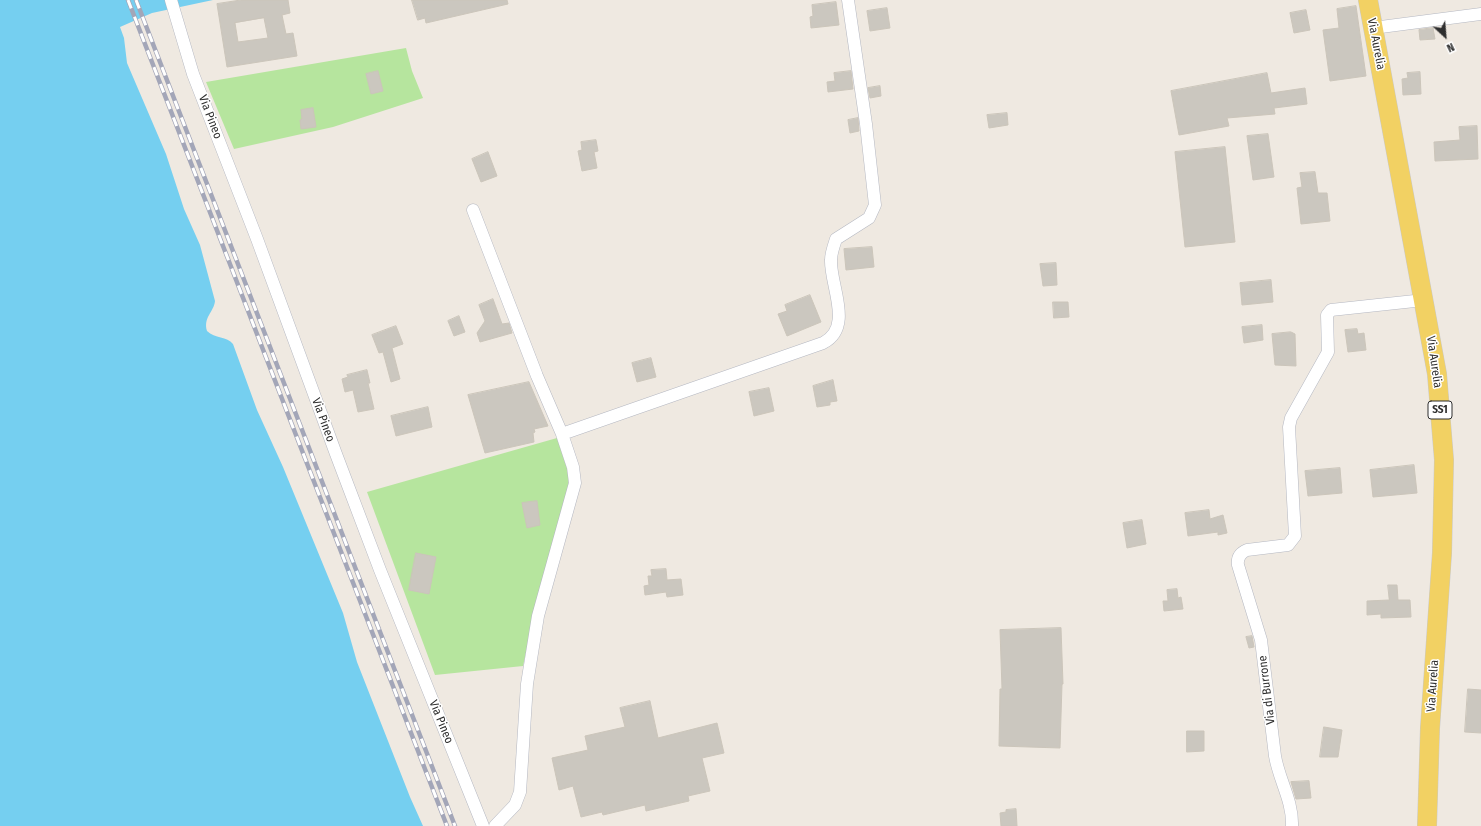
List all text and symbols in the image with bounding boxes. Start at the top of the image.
north arrow [1425,16,1465,56]
street label: Via Aurelia [1364,17,1388,71]
text: N [1445,40,1456,55]
street label: Via Pineo [195,93,225,141]
street label: Via Aurelia [1423,335,1445,389]
street label: Via Pineo [308,396,338,444]
road number: SS1 [1428,401,1452,419]
street label: Via di Burrone [1256,655,1278,725]
street label: Via Aurelia [1424,659,1442,713]
street label: Via Pineo [426,698,456,746]

